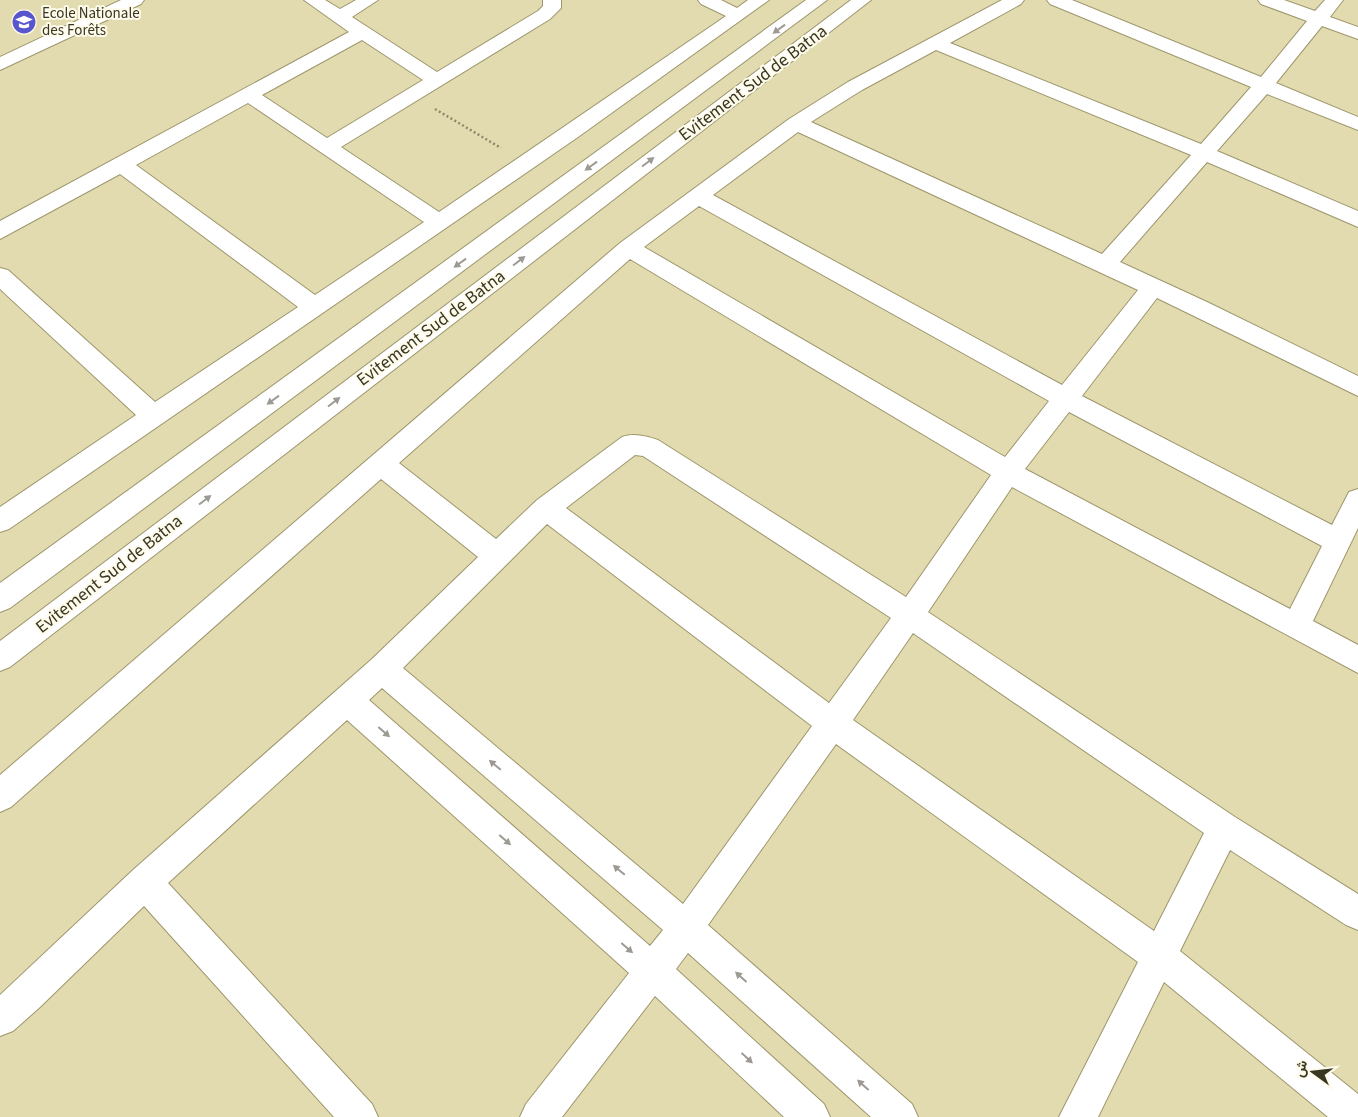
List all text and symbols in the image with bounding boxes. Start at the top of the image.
place label: Ecole Nationale des Forêts [42,3,140,41]
school or university icon: Ecole Nationale des Forêts [11,9,37,35]
street label: Evitement Sud de Batna [674,19,832,147]
one-way arrow [772,24,786,34]
one-way arrow [641,157,655,167]
one-way arrow [585,161,598,171]
one-way arrow [512,255,525,266]
one-way arrow [454,257,467,267]
street label: Evitement Sud de Batna [352,264,510,392]
one-way arrow [266,395,280,405]
one-way arrow [327,396,340,407]
one-way arrow [198,495,211,506]
street label: Evitement Sud de Batna [30,509,188,639]
one-way arrow [377,727,390,738]
one-way arrow [489,759,501,771]
one-way arrow [499,834,511,846]
one-way arrow [613,864,625,876]
one-way arrow [621,942,634,953]
one-way arrow [735,971,748,982]
north arrow [1288,1047,1338,1097]
one-way arrow [741,1052,753,1063]
text: ش [1290,1058,1313,1080]
one-way arrow [856,1079,869,1090]

